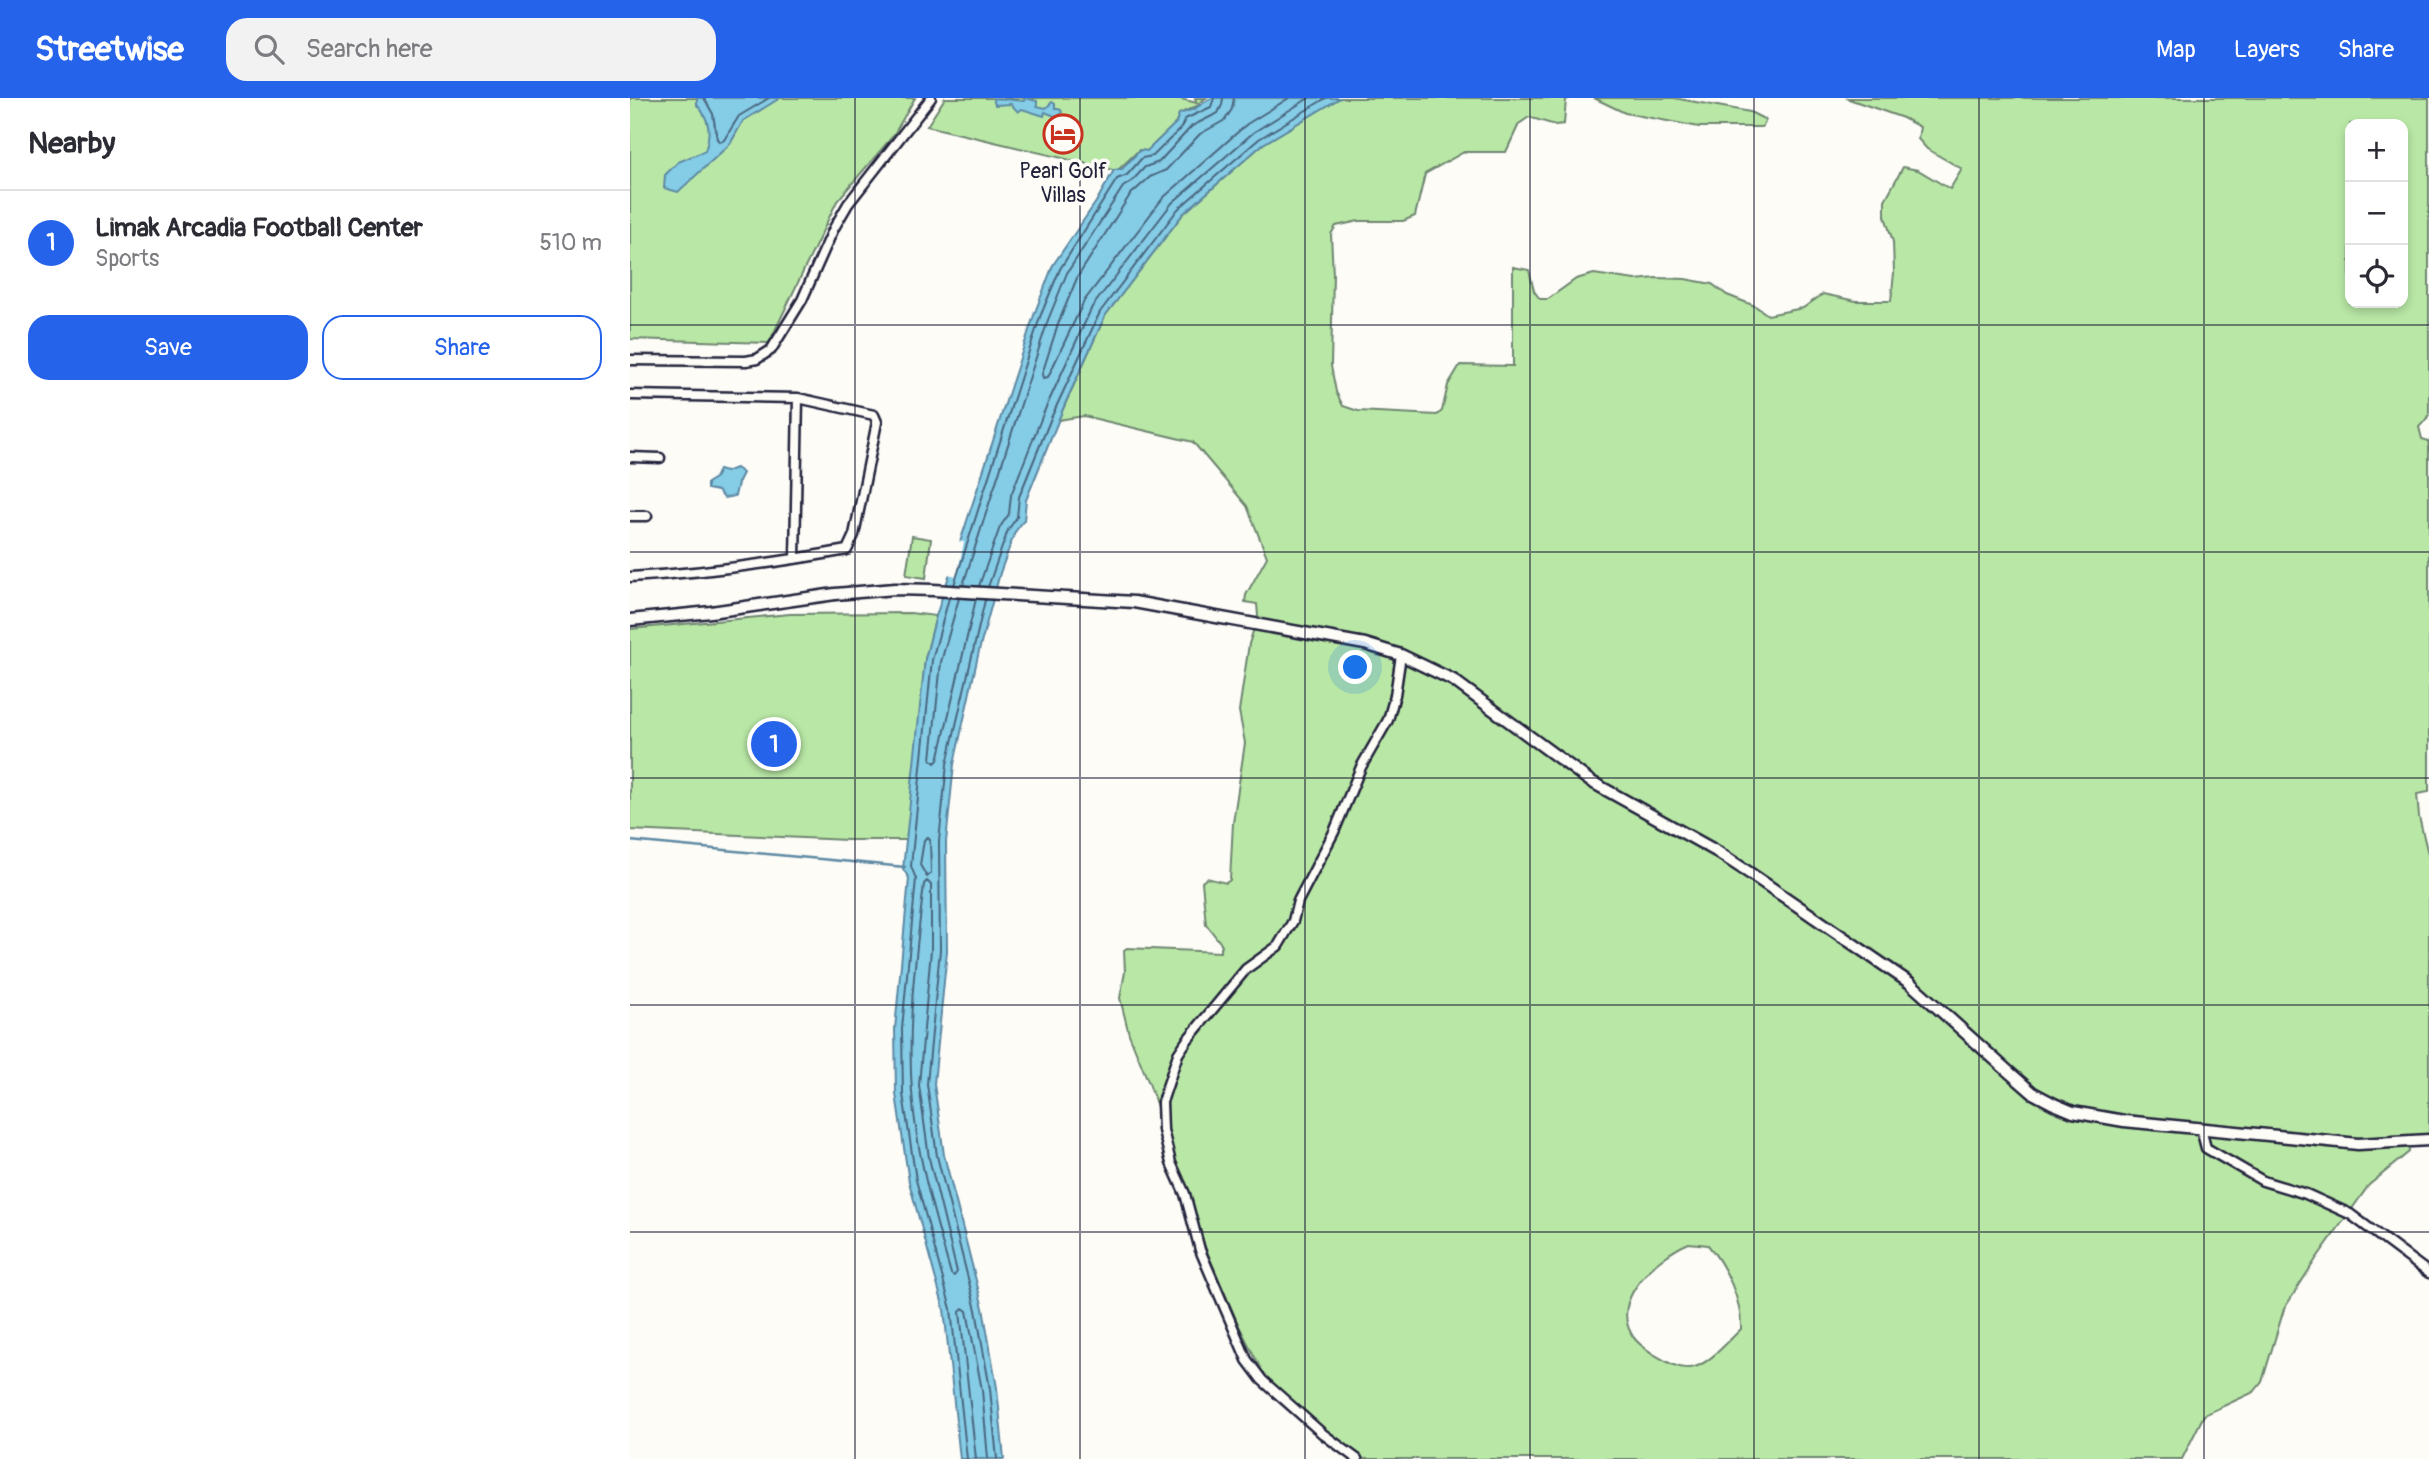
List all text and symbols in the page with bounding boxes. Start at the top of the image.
search box [226,18,716,81]
text: Streetwise [35,29,184,70]
icon: search [250,30,288,68]
text: Search here [306,33,433,65]
text: Map [2156,35,2196,64]
text: Layers [2234,35,2300,64]
text: Share [2338,35,2394,64]
hotel icon: Pearl Golf Villas [1042,113,1084,155]
map controls [2345,119,2408,308]
button: + [2345,119,2408,182]
text: Nearby [28,125,115,162]
place label: Pearl Golf Villas [1019,158,1107,209]
button: − [2345,182,2408,245]
text: Limak Arcadia Football Center [95,212,423,244]
text: 1 [47,228,56,257]
text: 510 m [539,228,602,257]
text: Sports [95,244,159,273]
button: locate [2345,245,2408,308]
button: Save [28,315,308,380]
button: Share [322,315,602,380]
your location [1338,650,1372,684]
pin: 1 [751,718,797,770]

